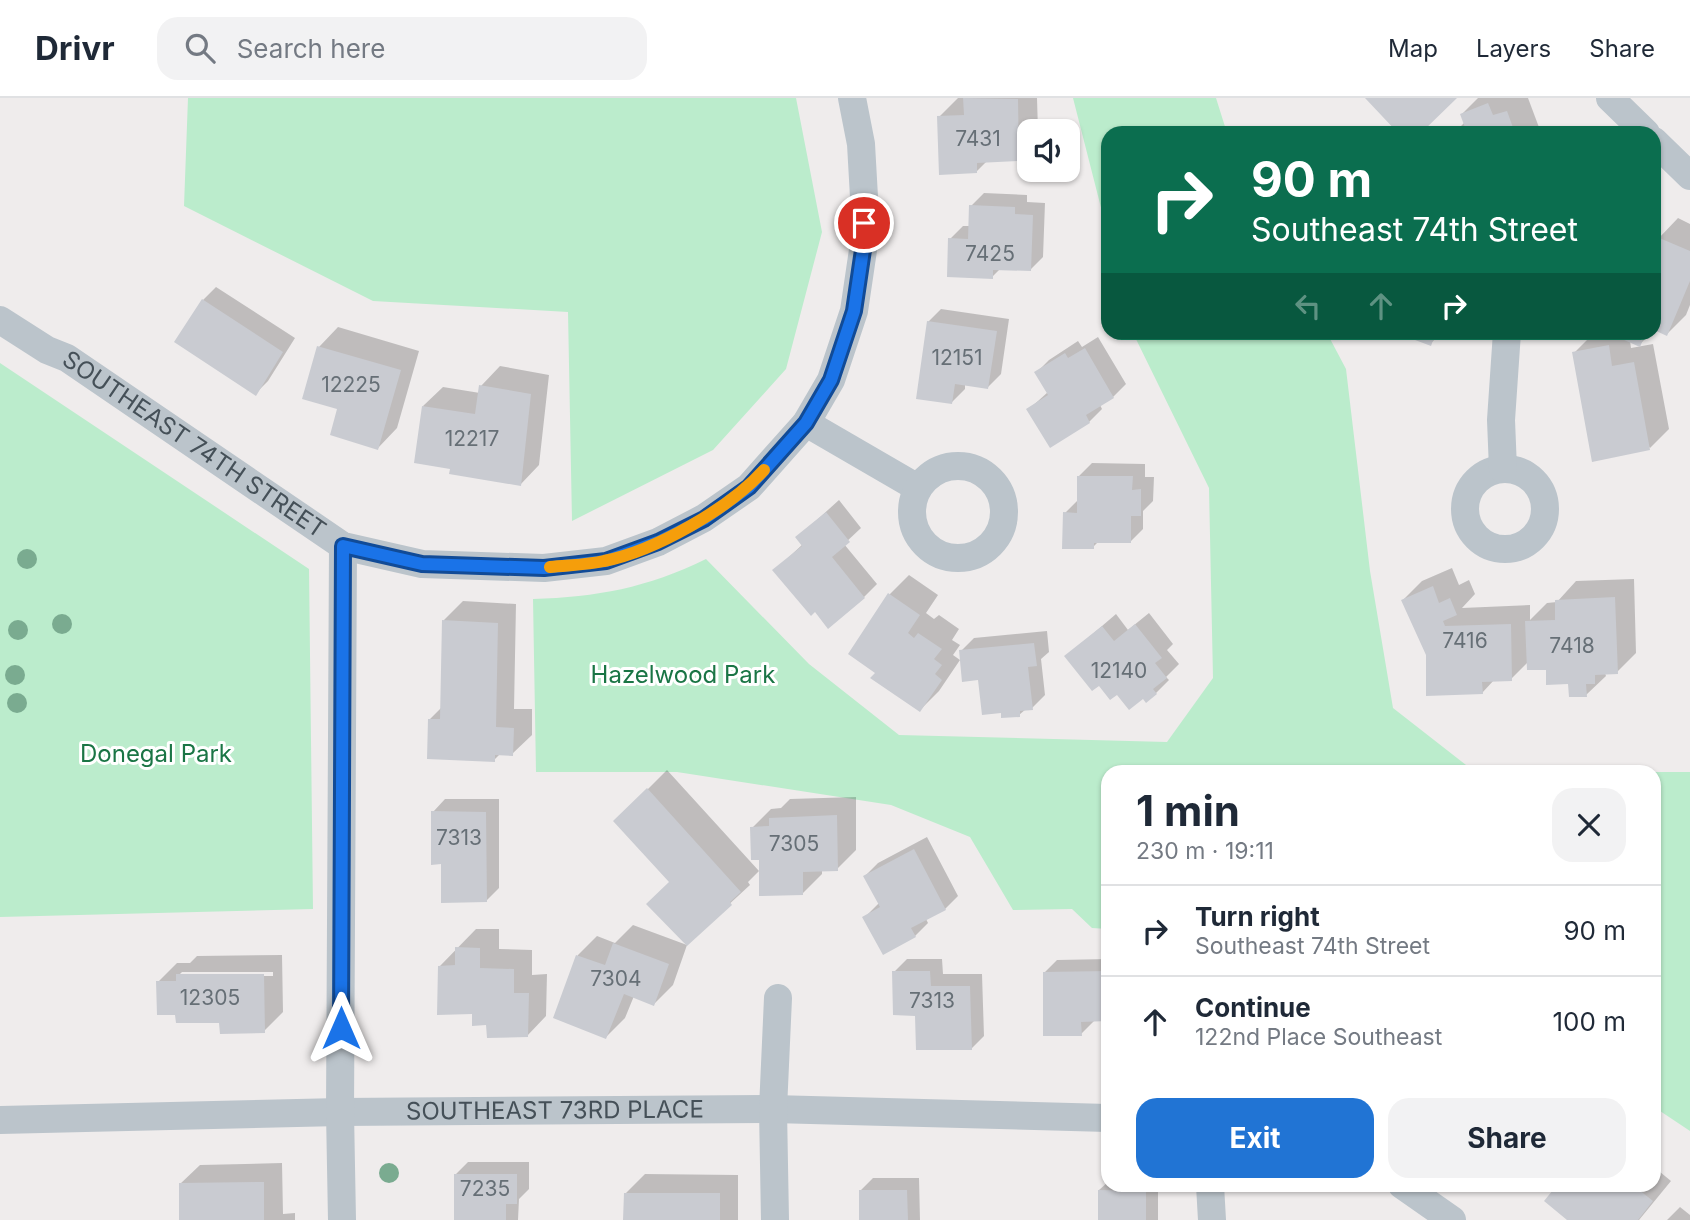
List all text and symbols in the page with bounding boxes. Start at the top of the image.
search box [157,17,647,80]
text: Drivr [35,28,115,68]
icon: search [181,29,219,67]
text: Search here [237,33,385,64]
text: Map [1388,34,1438,63]
text: Layers [1476,34,1551,63]
text: Share [1589,34,1655,63]
map controls [1017,119,1080,182]
button: sound [1017,119,1080,182]
house number: 7431 [955,126,1001,151]
text: 90 m [1251,150,1372,209]
icon: right [1136,154,1227,245]
pin [834,193,894,253]
icon: arrive [845,204,883,242]
text: Southeast 74th Street [1251,210,1578,249]
house number: 7425 [965,241,1015,266]
icon: left [1289,287,1327,325]
icon: ahead [1362,287,1400,325]
icon: right [1435,287,1473,325]
street label: SOUTHEAST 74TH STREET [57,344,331,544]
house number: 12151 [931,345,983,370]
house number: 12225 [321,372,381,397]
house number: 12217 [445,426,499,451]
house number: 7416 [1442,628,1488,653]
house number: 7418 [1549,633,1595,658]
house number: 12140 [1091,658,1147,683]
park label: Hazelwood Park [591,660,775,689]
park label: Donegal Park [80,739,232,768]
text: 1 min [1136,785,1240,836]
button: close [1552,788,1626,862]
house number: 7313 [436,825,482,850]
house number: 7305 [769,831,819,856]
text: 230 m · 19:11 [1136,837,1274,865]
text: Turn right [1195,901,1320,932]
icon: right [1136,912,1174,950]
text: 90 m [1563,915,1626,946]
text: Southeast 74th Street [1195,932,1430,960]
house number: 7304 [590,966,642,991]
house number: 12305 [180,985,240,1010]
house number: 7313 [909,988,955,1013]
position arrow [304,991,378,1065]
text: Continue [1195,992,1311,1023]
icon: ahead [1136,1003,1174,1041]
text: 100 m [1553,1006,1626,1037]
text: 122nd Place Southeast [1195,1023,1442,1051]
street label: SOUTHEAST 73RD PLACE [406,1094,704,1126]
button: Exit [1136,1098,1374,1178]
button: Share [1388,1098,1626,1178]
house number: 7235 [460,1176,510,1201]

